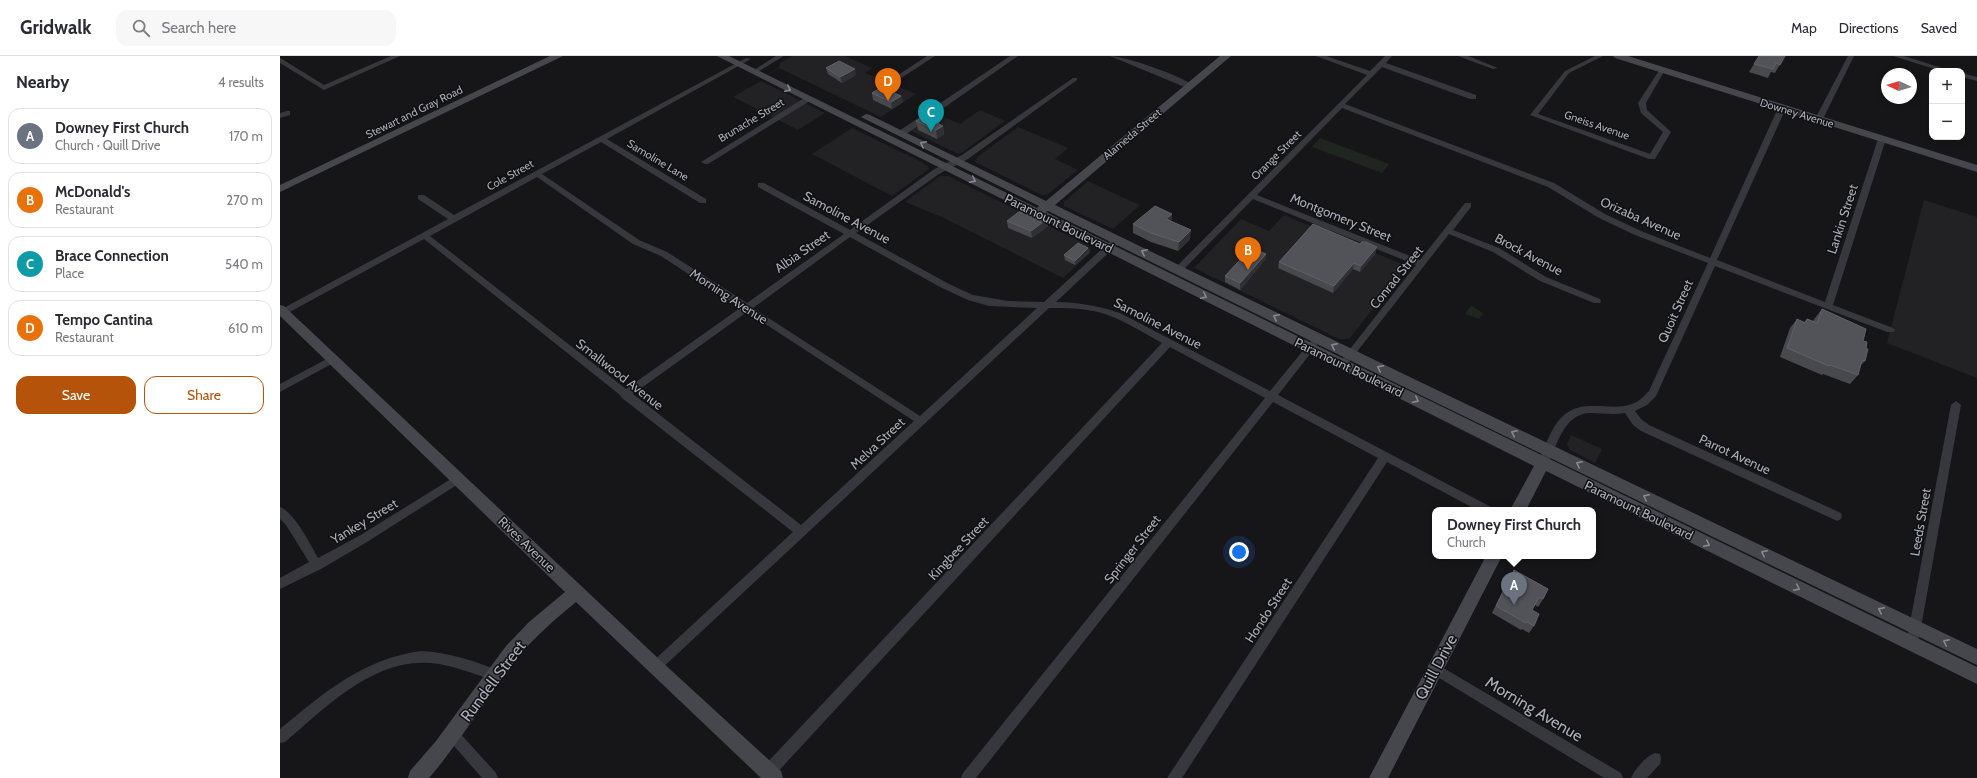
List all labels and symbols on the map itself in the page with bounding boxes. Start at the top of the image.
pin: D [875,68,901,101]
north arrow [1881,68,1917,104]
street label: Stewart and Gray Road [363,82,465,142]
one-way arrow [784,84,792,92]
street label: Brunache Street [715,95,787,145]
street label: Downey Avenue [1758,95,1836,131]
pin: C [918,99,944,132]
street label: Alameda Street [1100,105,1164,163]
street label: Gneiss Avenue [1563,107,1632,143]
street label: Orange Street [1248,127,1304,183]
street label: Samoline Lane [625,136,692,184]
one-way arrow [919,141,927,149]
street label: Cole Street [484,156,536,194]
one-way arrow [969,175,977,183]
street label: Lankin Street [1823,182,1861,256]
street label: Samoline Avenue [801,187,894,247]
street label: Montgomery Street [1288,189,1395,245]
street label: Paramount Boulevard [1002,190,1116,256]
street label: Orizaba Avenue [1598,193,1684,243]
street label: Albia Street [771,226,833,276]
street label: Brock Avenue [1492,229,1566,279]
pin: B [1235,237,1261,270]
street label: Conrad Street [1366,242,1427,312]
one-way arrow [1140,249,1148,257]
street label: Morning Avenue [687,265,771,327]
street label: Quoit Street [1654,276,1696,345]
one-way arrow [1200,291,1208,299]
street label: Samoline Avenue [1111,294,1205,352]
one-way arrow [1273,314,1280,322]
street label: Paramount Boulevard [1292,334,1406,400]
street label: Smallwood Avenue [573,335,667,413]
one-way arrow [1331,343,1339,351]
one-way arrow [1376,366,1384,373]
one-way arrow [1411,395,1419,403]
street label: Melva Street [846,413,908,472]
one-way arrow [1511,430,1519,438]
street label: Parrot Avenue [1697,430,1774,478]
one-way arrow [1576,461,1583,469]
street label: Paramount Boulevard [1582,477,1696,543]
street label: Leeds Street [1906,486,1934,557]
one-way arrow [1643,494,1651,502]
street label: Yankey Street [327,495,401,548]
street label: Springer Street [1100,511,1164,586]
street label: Kingbee Street [925,512,992,583]
street label: Rives Avenue [495,513,559,575]
one-way arrow [1703,539,1710,547]
your location [1229,542,1249,562]
one-way arrow [1760,550,1768,558]
pin: A [1501,572,1527,605]
street label: Hondo Street [1241,574,1295,645]
one-way arrow [1792,583,1800,591]
one-way arrow [1877,607,1885,615]
street label: Quill Drive [1411,631,1461,703]
street label: Rundell Street [456,636,530,725]
one-way arrow [1943,639,1951,647]
street label: Morning Avenue [1482,672,1586,746]

